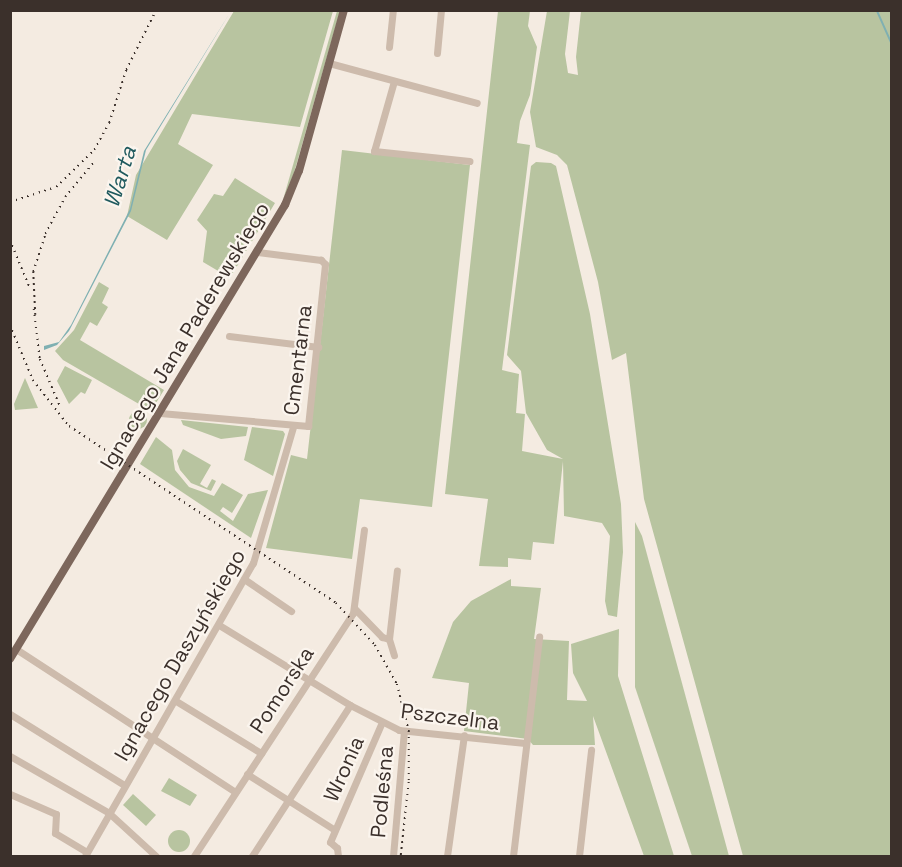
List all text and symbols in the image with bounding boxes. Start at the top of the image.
water label: Warta [98,143,142,211]
street label: Ignacego Jana Paderewskiego [95,198,275,474]
street label: Cmentarna [279,303,317,417]
street label: Ignacego Daszyńskiego [109,545,251,765]
street label: Pomorska [245,642,319,738]
street label: Pszczelna [399,698,501,736]
street label: Wronia [318,732,370,806]
street label: Podleśna [365,745,399,839]

